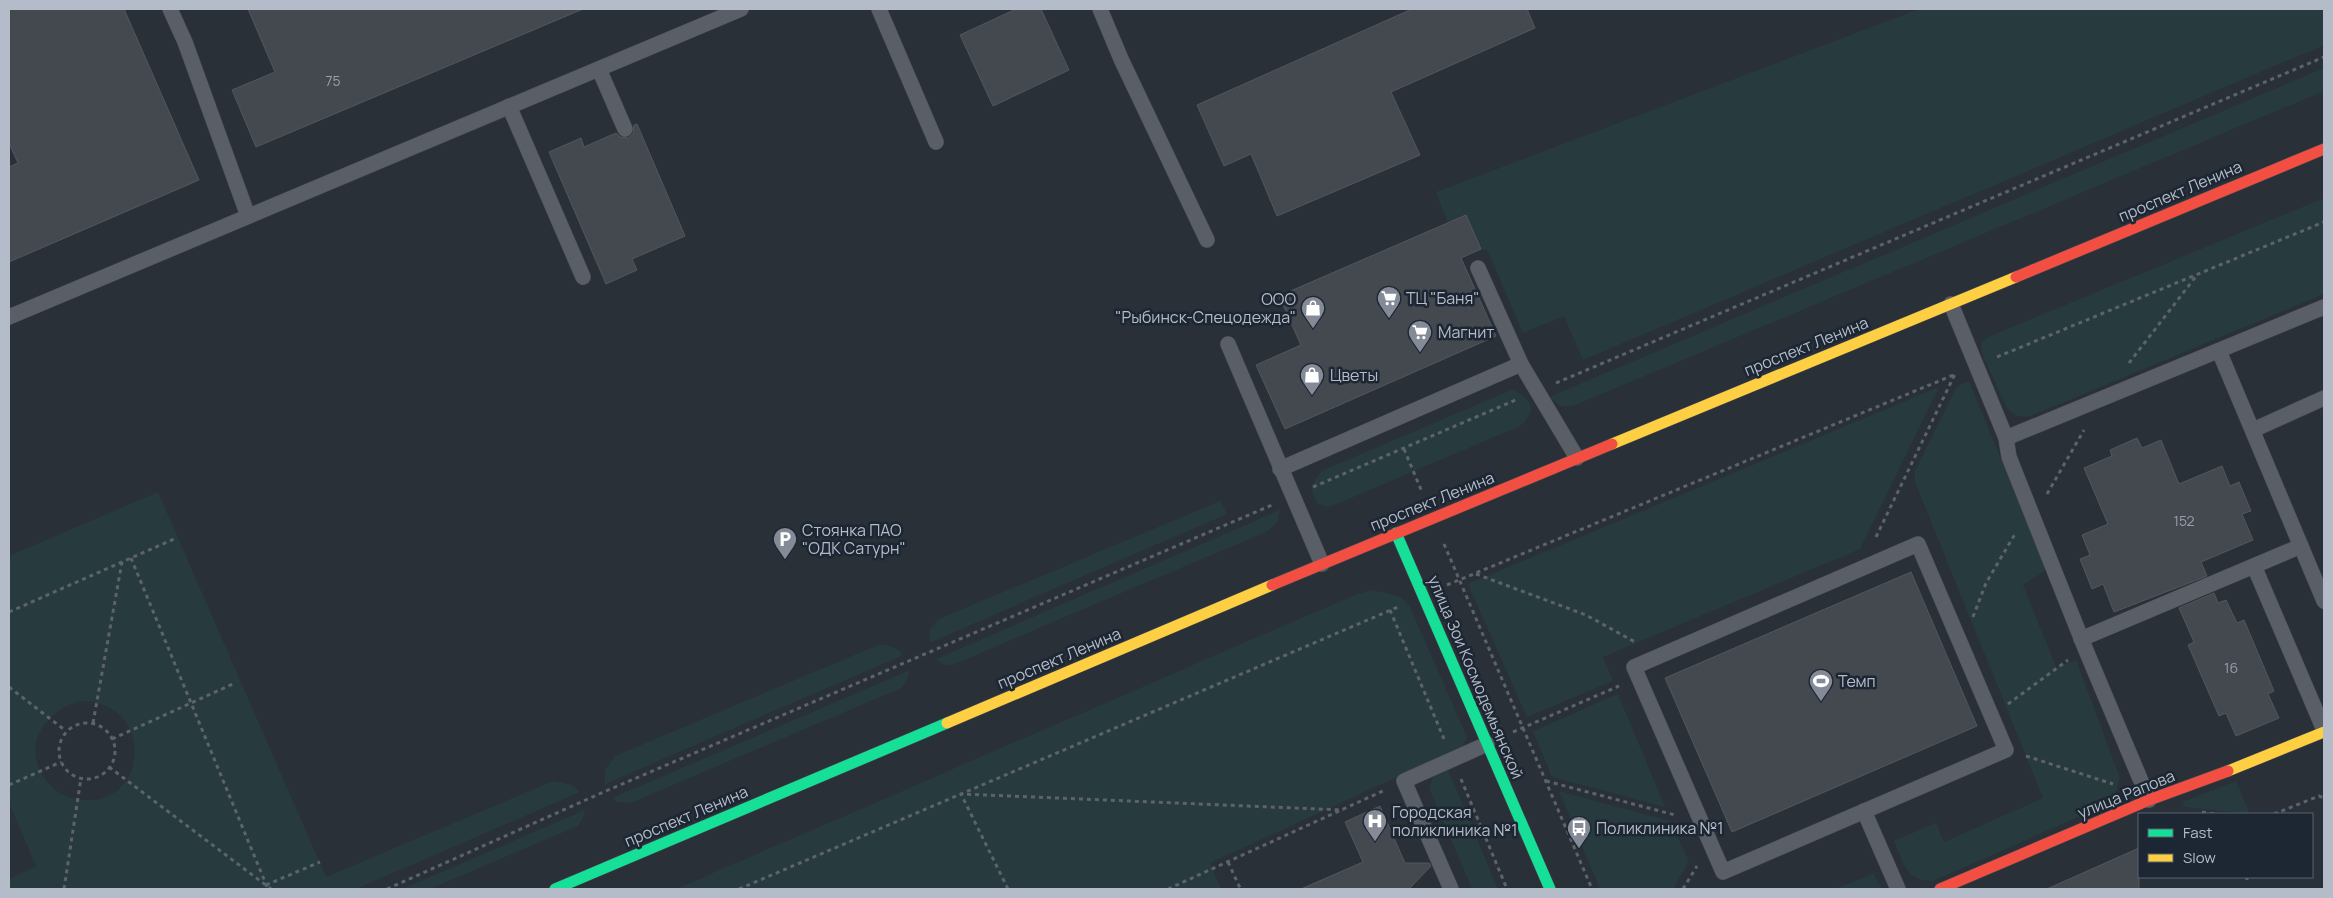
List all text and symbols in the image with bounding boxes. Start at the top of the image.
house number: 75 [325,71,341,90]
street label: проспект Ленина [2115,155,2245,227]
supermarket icon: ТЦ "Баня" [1376,285,1402,319]
place label: ТЦ "Баня" [1406,287,1480,309]
place label: ООО "Рыбинск-Спецодежда" [1115,288,1296,328]
shop icon: ООО "Рыбинск-Спецодежда" [1300,295,1326,329]
street label: проспект Ленина [1741,311,1871,381]
supermarket icon: Магнит [1407,319,1433,353]
place label: Магнит [1438,321,1494,343]
shop icon: Цветы [1299,362,1325,396]
place label: Цветы [1330,364,1378,386]
street label: проспект Ленина [1367,466,1497,536]
house number: 152 [2173,511,2195,530]
place label: Стоянка ПАО "ОДК Сатурн" [802,519,906,559]
parking icon: Стоянка ПАО "ОДК Сатурн" [772,526,798,560]
street label: улица Зои Космодемьянской [1423,572,1529,782]
street label: проспект Ленина [994,622,1124,694]
house number: 16 [2224,658,2238,677]
sports icon: Темп [1808,668,1834,702]
place label: Темп [1838,670,1876,692]
street label: улица Рапова [2074,765,2178,823]
street label: проспект Ленина [621,780,751,852]
place label: Городская поликлиника №1 [1392,801,1518,841]
hospital icon: Городская поликлиника №1 [1362,808,1388,842]
legend [2138,813,2313,878]
bus stop icon: Поликлиника №1 [1566,815,1592,849]
place label: Поликлиника №1 [1596,817,1723,839]
text: Fast [2183,822,2212,843]
text: Slow [2183,847,2216,868]

